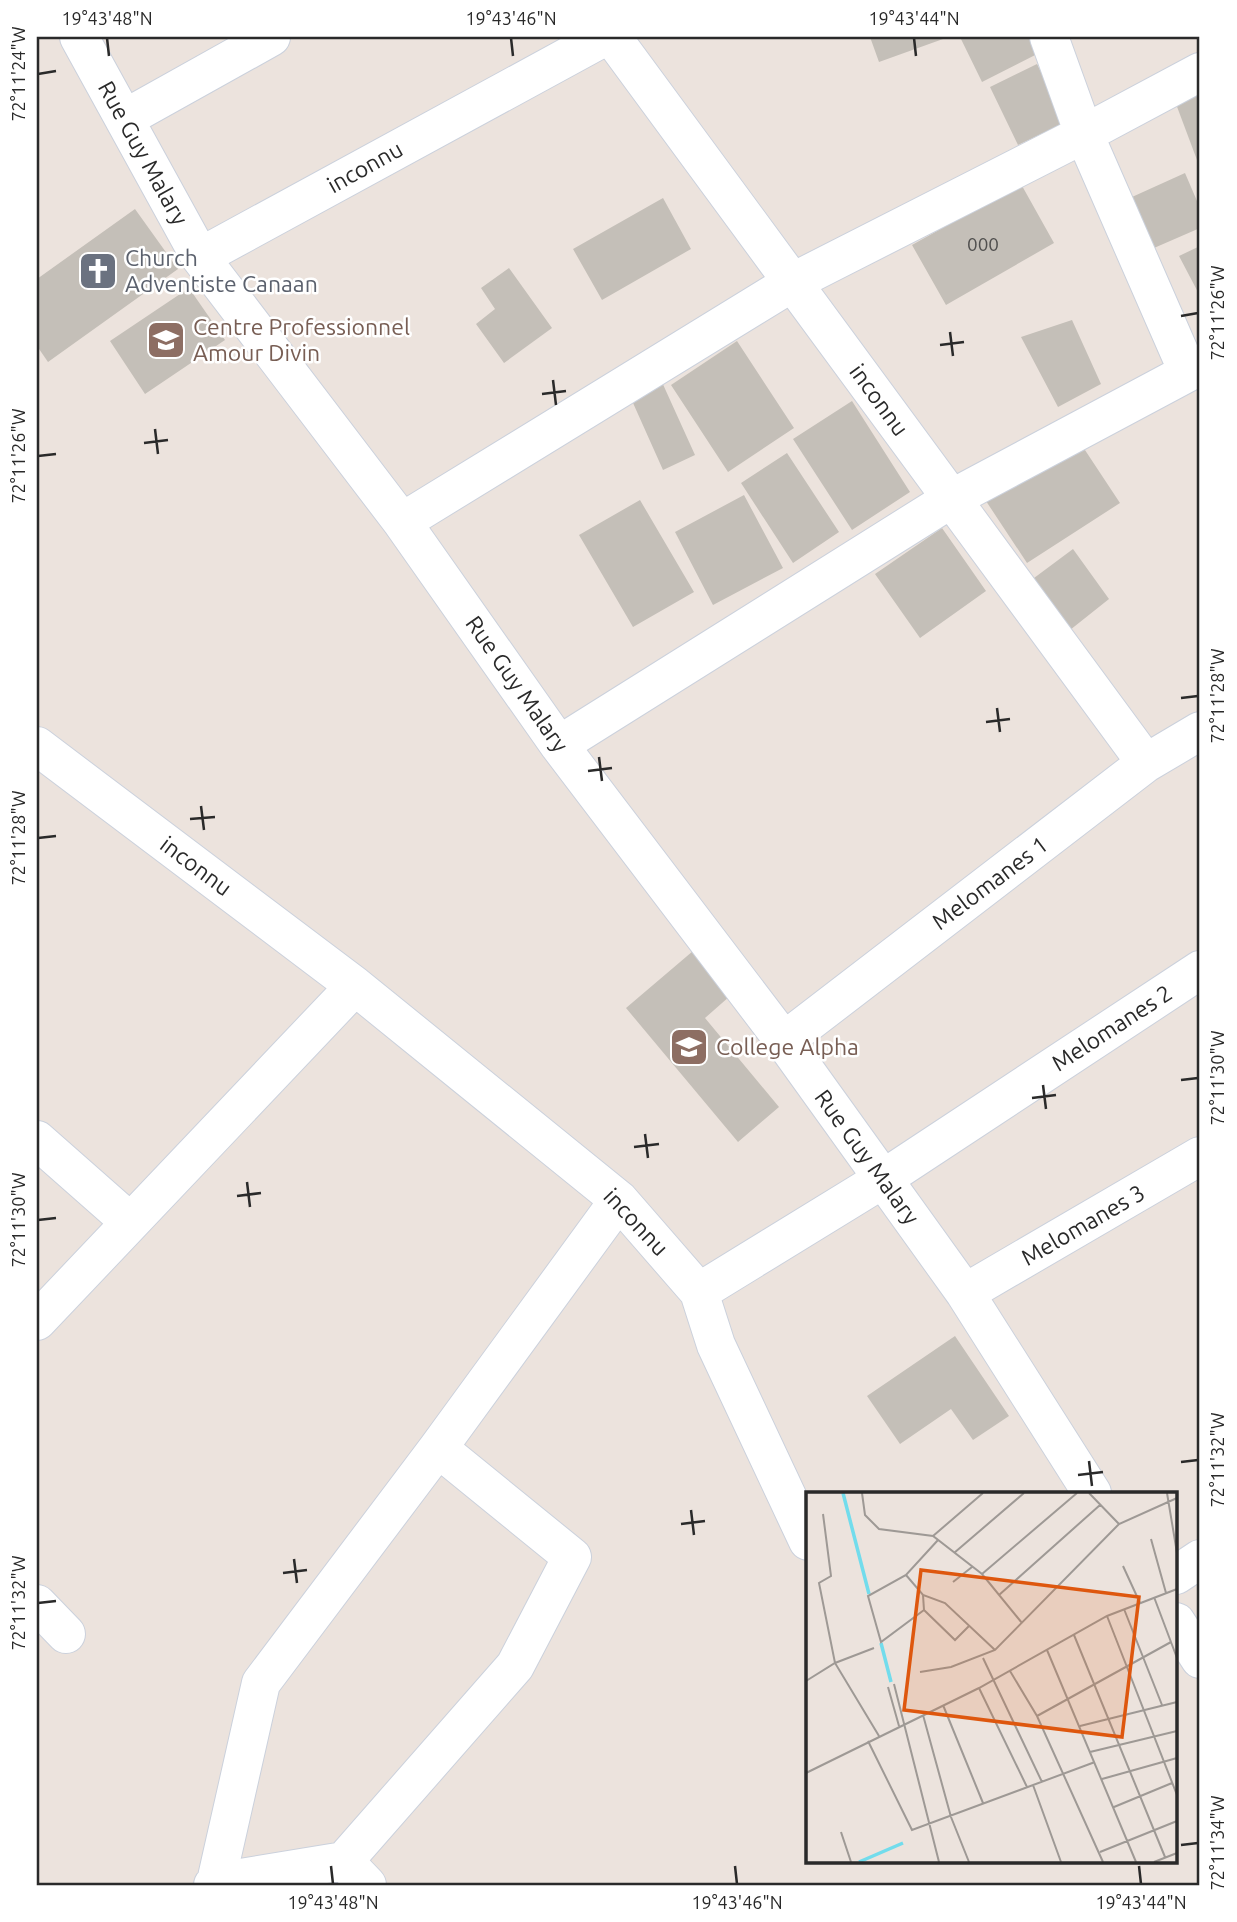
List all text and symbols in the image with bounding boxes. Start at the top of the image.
text: 19°43'48"N [61,8,153,28]
text: 19°43'46"N [465,8,557,28]
text: 19°43'44"N [868,8,960,28]
text: 72°11'24"W [8,26,28,122]
street label: Rue Guy Malary [94,77,193,229]
street label: inconnu [323,136,407,197]
house number: 000 [967,233,999,255]
place label: Church Adventiste Canaan [125,245,318,296]
church icon: Church Adventiste Canaan [77,250,119,292]
text: 72°11'26"W [1207,265,1227,361]
place label: Centre Professionnel Amour Divin [193,314,410,365]
school or university icon: Centre Professionnel Amour Divin [145,319,187,361]
street label: inconnu [845,359,914,440]
text: 72°11'26"W [8,408,28,504]
street label: Rue Guy Malary [461,611,574,756]
text: 72°11'28"W [1207,648,1227,744]
text: 72°11'28"W [8,790,28,886]
street label: inconnu [156,831,237,900]
street label: Melomanes 1 [927,831,1052,934]
street label: Melomanes 2 [1047,980,1176,1076]
school or university icon: College Alpha [668,1026,710,1068]
text: 72°11'30"W [1207,1030,1227,1126]
place label: College Alpha [716,1034,859,1059]
street label: Rue Guy Malary [810,1085,925,1229]
text: 72°11'30"W [8,1172,28,1268]
street label: Melomanes 3 [1017,1179,1149,1270]
street label: inconnu [599,1183,674,1260]
text: 72°11'32"W [1207,1412,1227,1508]
inset map [806,1492,1178,1862]
text: 72°11'32"W [8,1555,28,1651]
text: 72°11'34"W [1207,1795,1227,1891]
text: 19°43'48"N [287,1892,379,1912]
text: 19°43'46"N [691,1892,783,1912]
text: 19°43'44"N [1095,1892,1187,1912]

